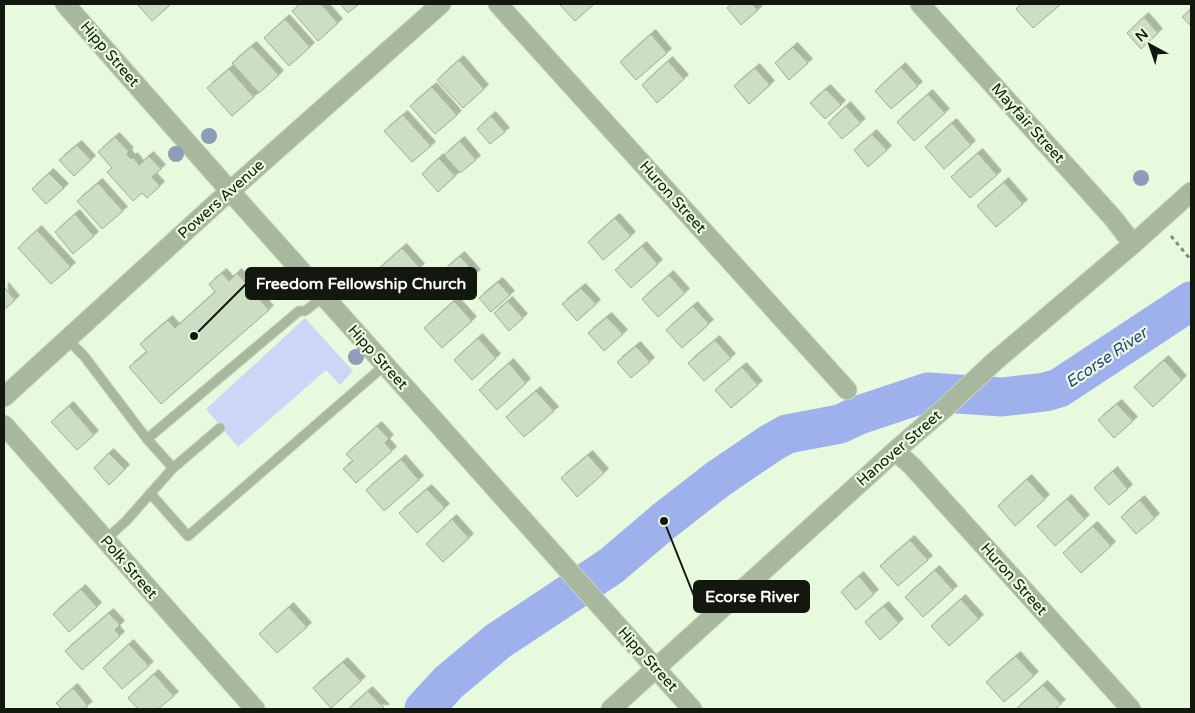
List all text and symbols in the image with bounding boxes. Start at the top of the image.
street label: Hipp Street [77,18,143,91]
north arrow [1125,20,1175,70]
text: N [1132,25,1152,46]
street label: Mayfair Street [988,79,1069,167]
street label: Powers Avenue [174,156,268,242]
street label: Huron Street [636,157,710,237]
callout: Freedom Fellowship Church [246,268,476,299]
text: Freedom Fellowship Church [256,274,466,294]
street label: Hipp Street [344,321,412,393]
water label: Ecorse River [1062,322,1153,392]
street label: Hanover Street [853,406,945,490]
street label: Polk Street [97,532,161,602]
street label: Huron Street [977,539,1051,619]
callout: Ecorse River [694,581,809,612]
text: Ecorse River [705,587,800,607]
street label: Hipp Street [614,623,682,695]

